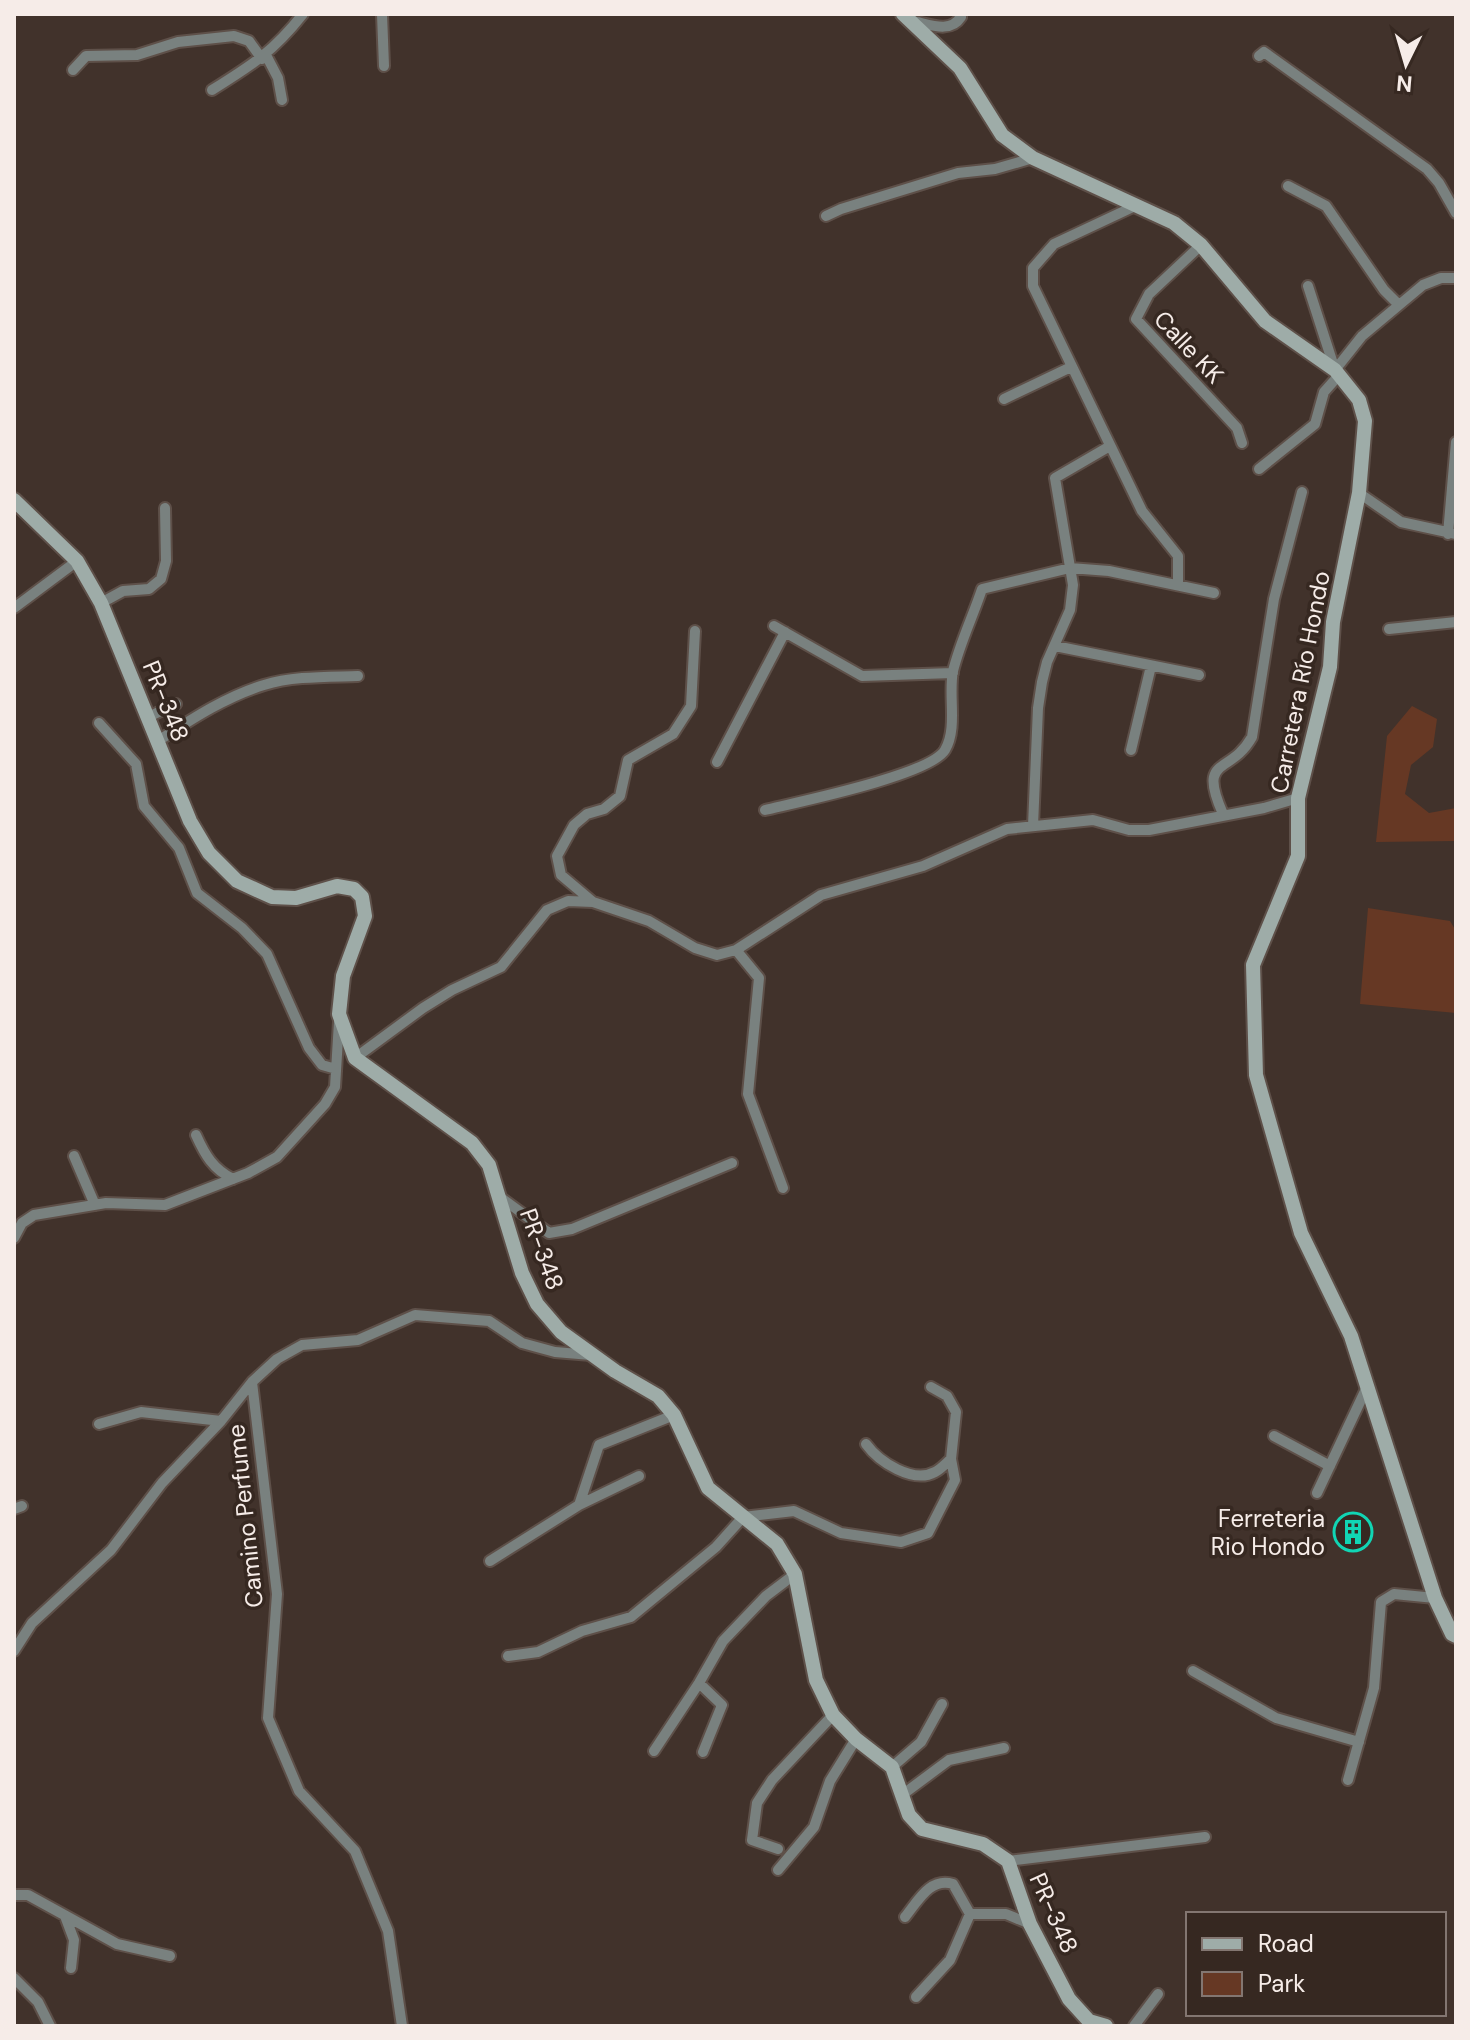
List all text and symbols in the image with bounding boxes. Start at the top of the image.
north arrow [1366,24,1446,104]
text: N [1395,68,1414,99]
street label: Calle KK [1147,304,1231,390]
street label: Carretera Río Hondo [1263,568,1337,796]
street label: PR-348 [136,656,196,746]
street label: PR-348 [513,1204,571,1294]
street label: Camino Perfume [220,1423,270,1609]
place label: Ferreteria Rio Hondo [1211,1503,1325,1562]
building icon: Ferreteria Rio Hondo [1332,1511,1374,1553]
street label: PR-348 [1023,1868,1085,1958]
legend [1186,1912,1446,2016]
text: Road [1258,1928,1314,1959]
text: Park [1258,1968,1305,1999]

